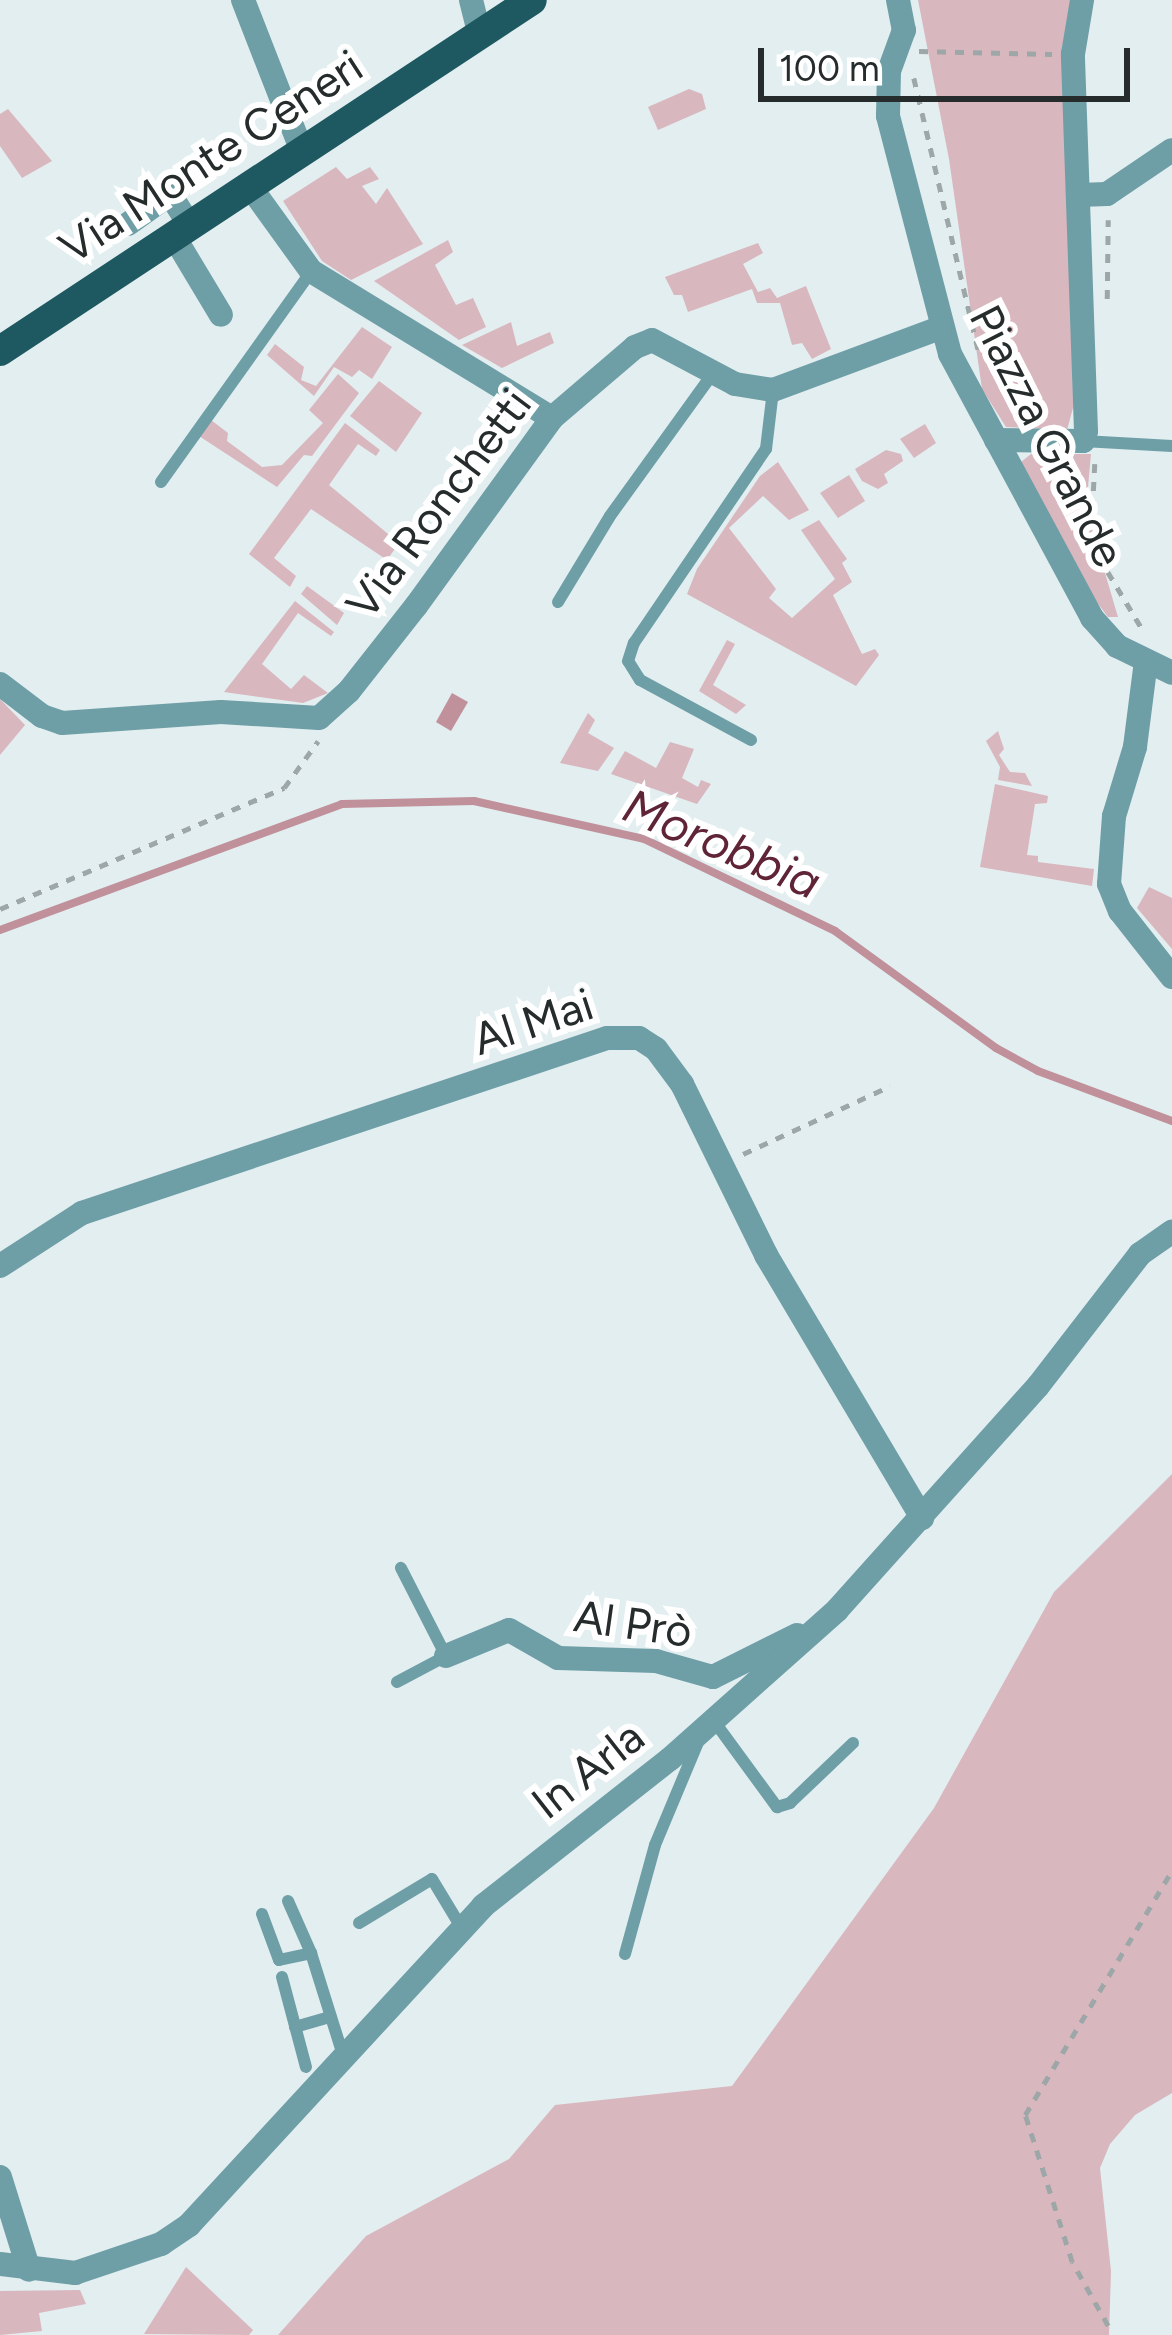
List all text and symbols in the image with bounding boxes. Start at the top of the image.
scale bar [764,24,1136,98]
street label: Via Monte Ceneri [50,39,372,275]
text: 100 m [779,47,880,90]
street label: Piazza Grande [958,296,1136,576]
street label: Via Ronchetti [335,379,543,629]
water label: Morobbia [615,777,829,911]
street label: Al Mai [466,977,600,1067]
street label: Al Prò [570,1589,696,1659]
street label: In Arla [521,1710,655,1830]

